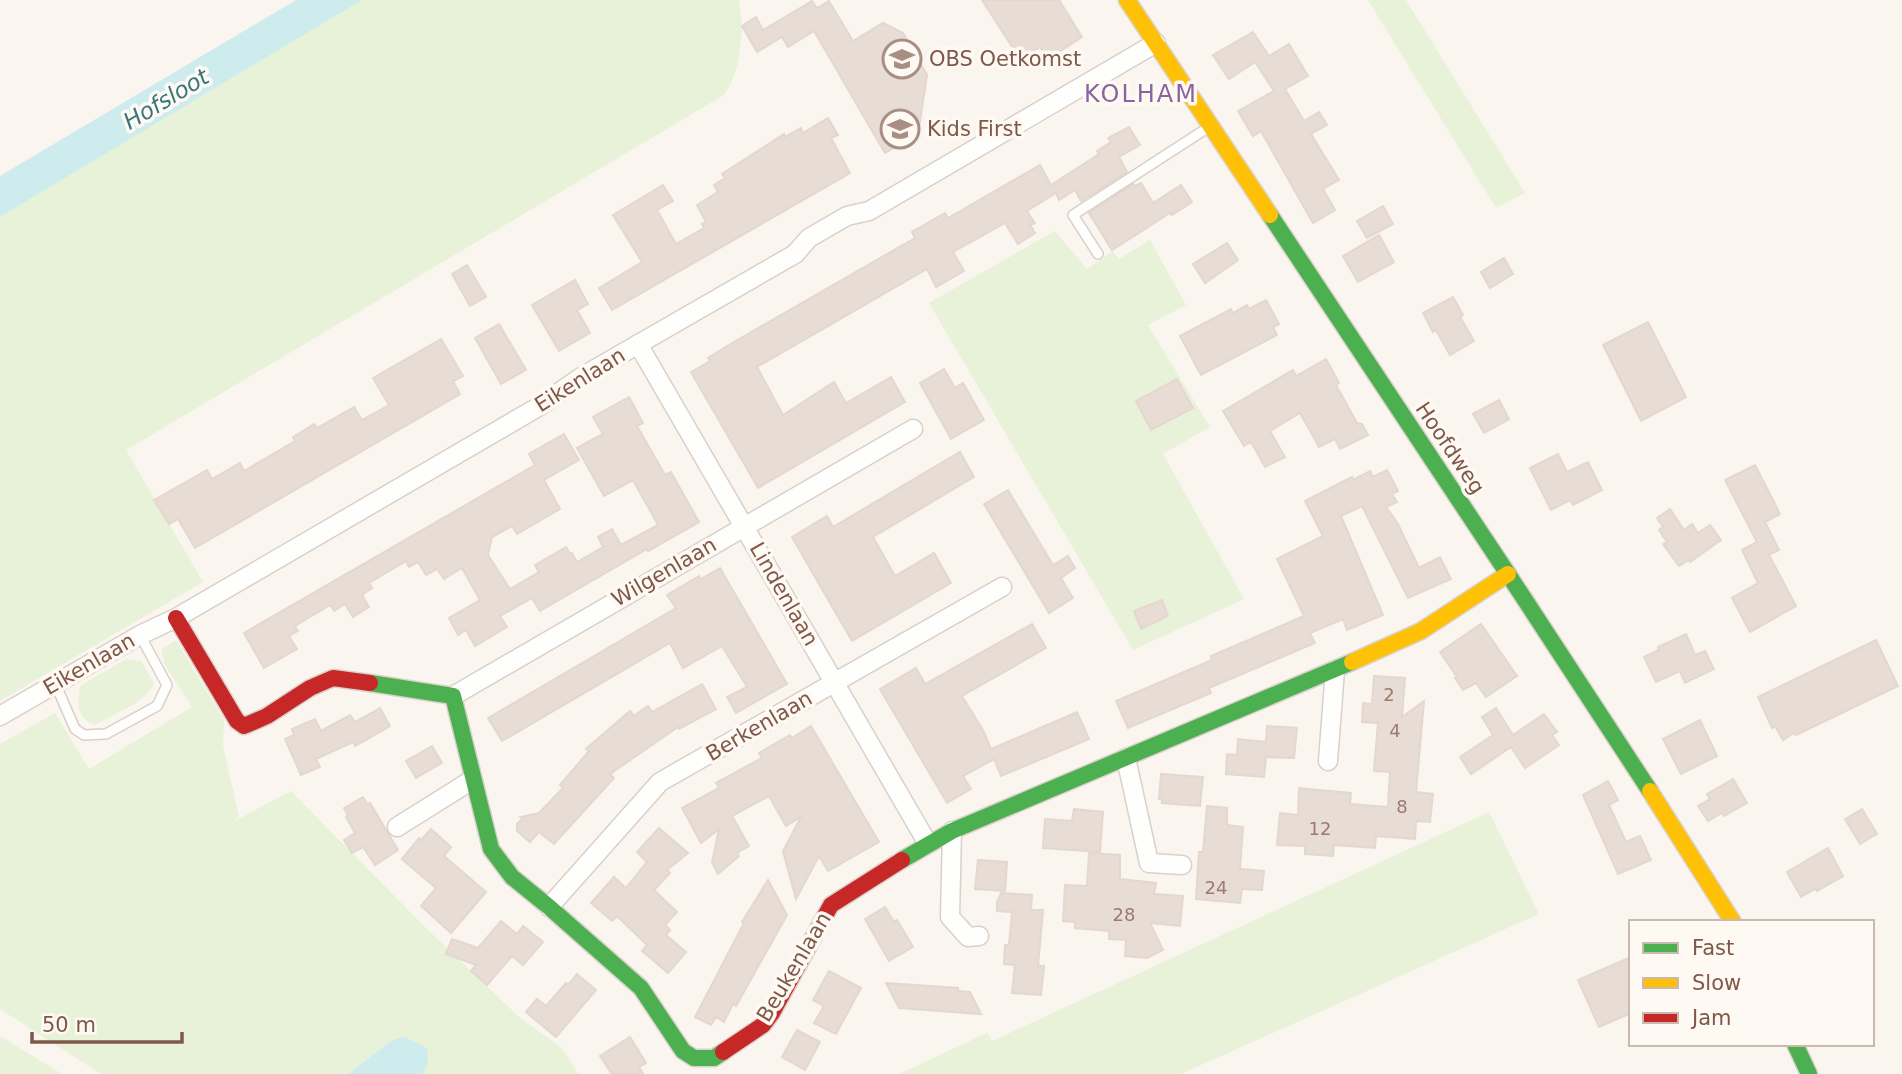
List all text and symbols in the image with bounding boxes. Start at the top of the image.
school or university icon: OBS Oetkomst [881,38,923,80]
place label: OBS Oetkomst [929,47,1081,71]
water label: Hofsloot [119,63,214,135]
district label: KOLHAM [1084,80,1198,108]
school or university icon: Kids First [879,108,921,150]
place label: Kids First [927,117,1022,141]
street label: Eikenlaan [531,343,629,417]
street label: Hoofdweg [1411,397,1489,499]
street label: Wilgenlaan [608,533,720,611]
street label: Lindenlaan [745,538,823,650]
street label: Eikenlaan [39,628,139,700]
house number: 2 [1383,684,1395,705]
street label: Berkenlaan [702,686,816,766]
house number: 4 [1389,720,1401,741]
house number: 8 [1396,796,1408,817]
house number: 12 [1309,818,1331,839]
house number: 24 [1205,877,1227,898]
house number: 28 [1113,904,1135,925]
street label: Beukenlaan [752,908,836,1026]
legend [1629,920,1874,1046]
text: Fast [1692,936,1734,960]
text: Slow [1692,971,1741,995]
scale bar [32,1000,182,1044]
text: Jam [1690,1006,1732,1030]
text: 50 m [42,1013,96,1037]

